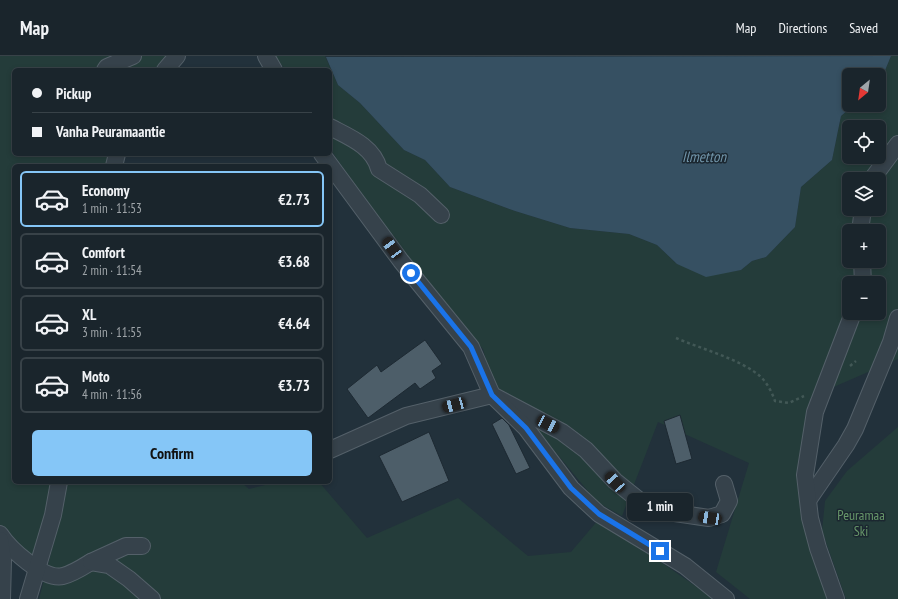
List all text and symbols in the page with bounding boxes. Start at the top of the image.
text: Map [20,16,49,40]
text: Map [736,19,756,37]
text: Directions [778,19,827,37]
text: Saved [849,19,878,37]
north arrow [842,68,886,112]
map controls [842,68,886,320]
text: Pickup [56,84,91,103]
button: locate [842,120,886,164]
text: Vanha Peuramaantie [56,122,165,141]
water label: Ilmetton [682,147,727,166]
button: layers [842,172,886,216]
icon: car [34,181,70,217]
text: Economy [82,181,130,200]
text: €2.73 [278,190,310,209]
text: 1 min · 11:53 [82,200,142,217]
button: + [842,224,886,268]
car [380,235,404,261]
icon: car [34,243,70,279]
text: Comfort [82,243,125,262]
text: €3.68 [278,252,310,271]
text: 2 min · 11:54 [82,262,142,279]
route start [402,264,420,282]
button: − [842,276,886,320]
icon: car [34,305,70,341]
text: XL [82,305,96,324]
text: €4.64 [278,314,310,333]
text: 3 min · 11:55 [82,324,142,341]
icon: car [34,367,70,403]
text: Moto [82,367,110,386]
text: €3.73 [278,376,310,395]
text: 4 min · 11:56 [82,386,142,403]
car [441,396,467,414]
car [535,413,561,435]
button: Confirm [32,430,312,476]
car [603,469,627,495]
callout: 1 min [627,493,693,521]
text: 1 min [647,498,673,515]
park label: Peuramaa Ski [837,506,885,540]
car [697,510,723,526]
route end [651,542,669,560]

